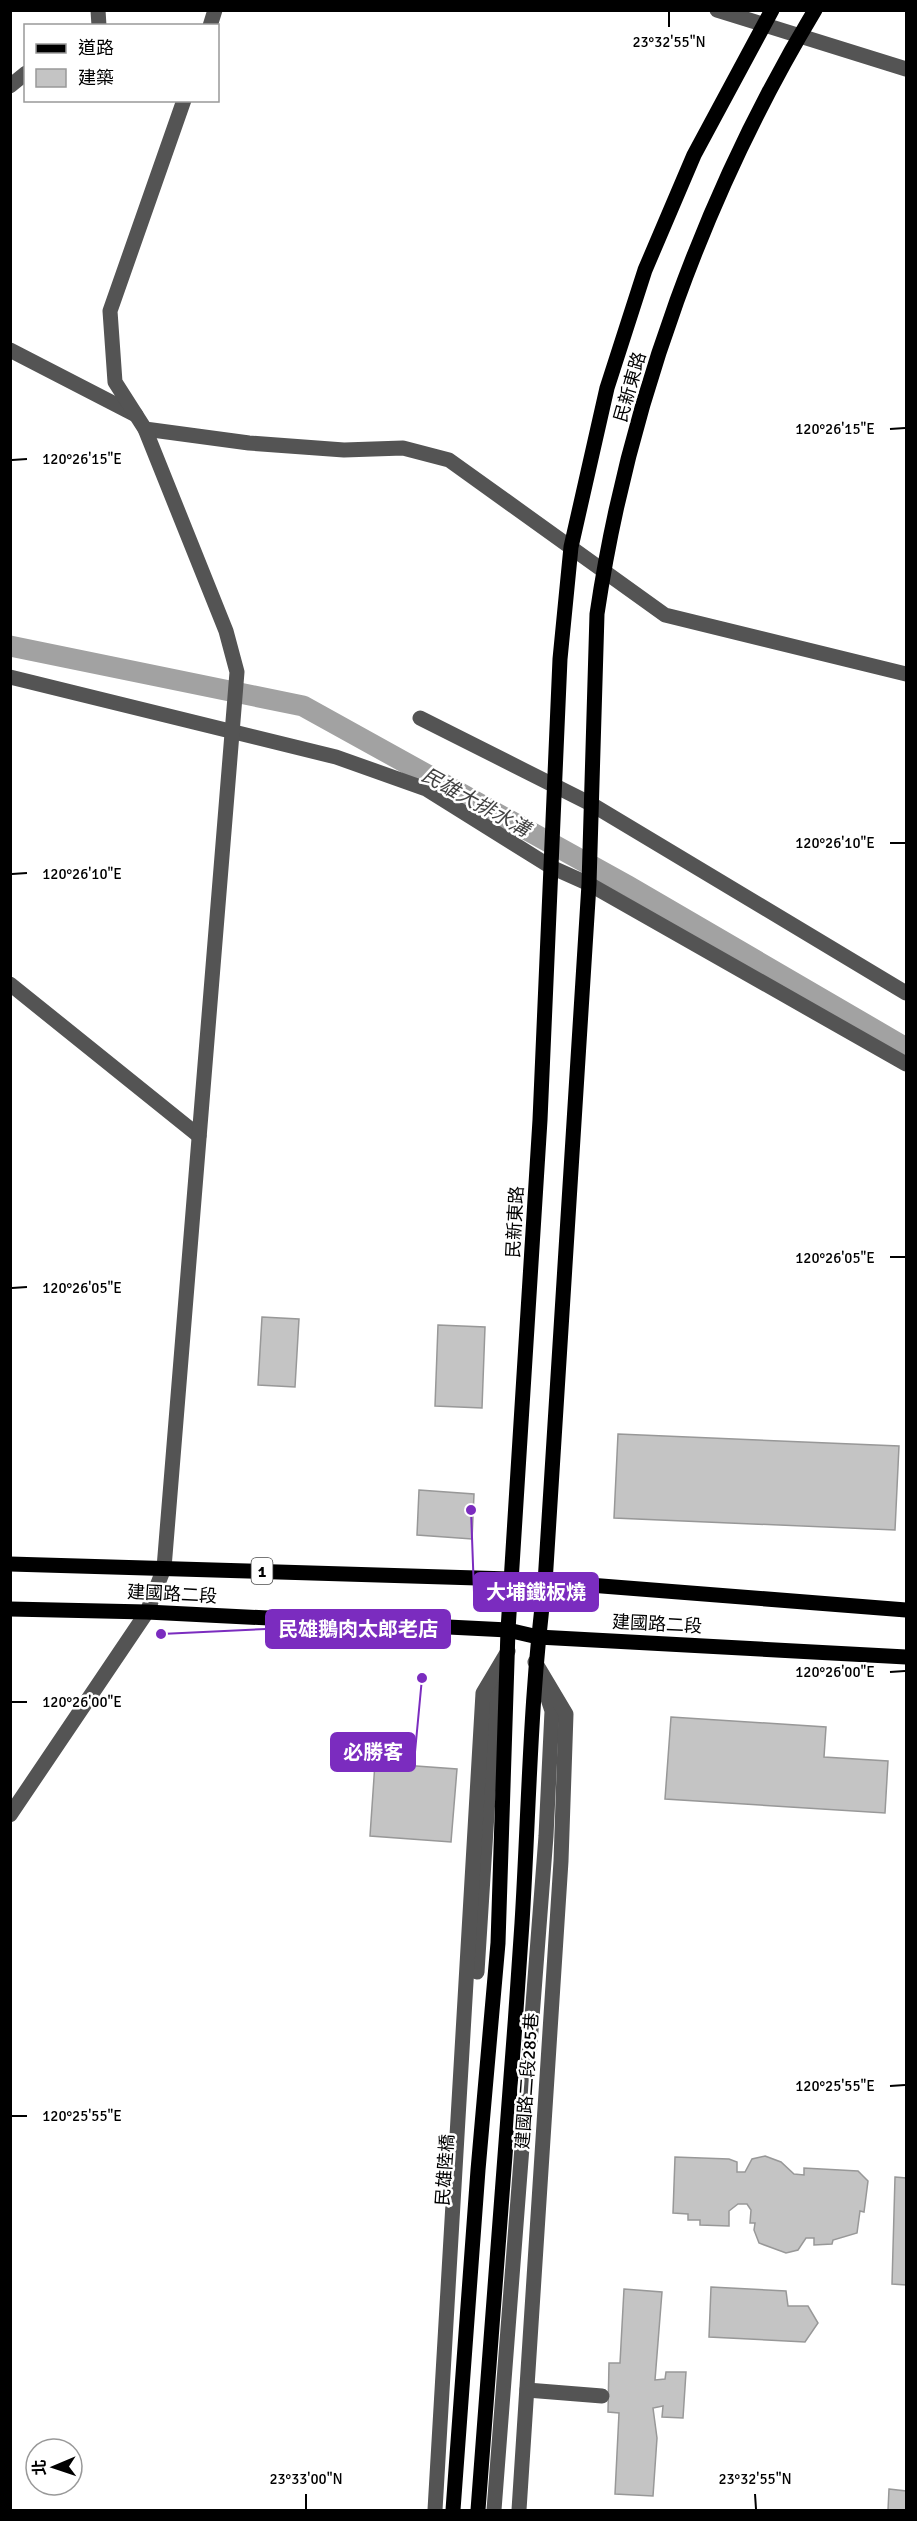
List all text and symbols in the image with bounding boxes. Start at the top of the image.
legend [24,24,219,102]
text: 23°32'55"N [632,33,706,51]
text: 道路 [78,37,114,59]
text: 建築 [78,67,114,89]
street label: 民新東路 [610,349,650,425]
text: 120°26'15"E [795,420,875,438]
text: 120°26'15"E [42,450,122,468]
water label: 民雄大排水溝 [417,762,537,844]
text: 120°26'10"E [795,834,875,852]
text: 120°26'10"E [42,865,122,883]
street label: 民新東路 [502,1185,528,1259]
text: 120°26'05"E [795,1249,875,1267]
text: 120°26'05"E [42,1279,122,1297]
road number: 1 [252,1558,272,1584]
callout: 大埔鐵板燒 [474,1573,598,1611]
text: 大埔鐵板燒 [486,1580,586,1605]
street label: 建國路二段 [126,1581,218,1607]
callout: 民雄鵝肉太郎老店 [266,1610,450,1648]
street label: 建國路二段 [611,1611,703,1637]
text: 民雄鵝肉太郎老店 [278,1617,438,1642]
text: 120°26'00"E [795,1663,875,1681]
text: 120°26'00"E [42,1693,122,1711]
callout: 必勝客 [331,1733,415,1771]
text: 必勝客 [343,1740,403,1765]
street label: 建國路二段285巷 [511,2012,543,2150]
text: 120°25'55"E [795,2077,875,2095]
text: 120°25'55"E [42,2107,122,2125]
street label: 民雄陸橋 [432,2133,458,2207]
north arrow [24,2437,84,2497]
text: 北 [30,2459,50,2476]
text: 23°33'00"N [269,2470,343,2488]
text: 23°32'55"N [718,2470,792,2488]

